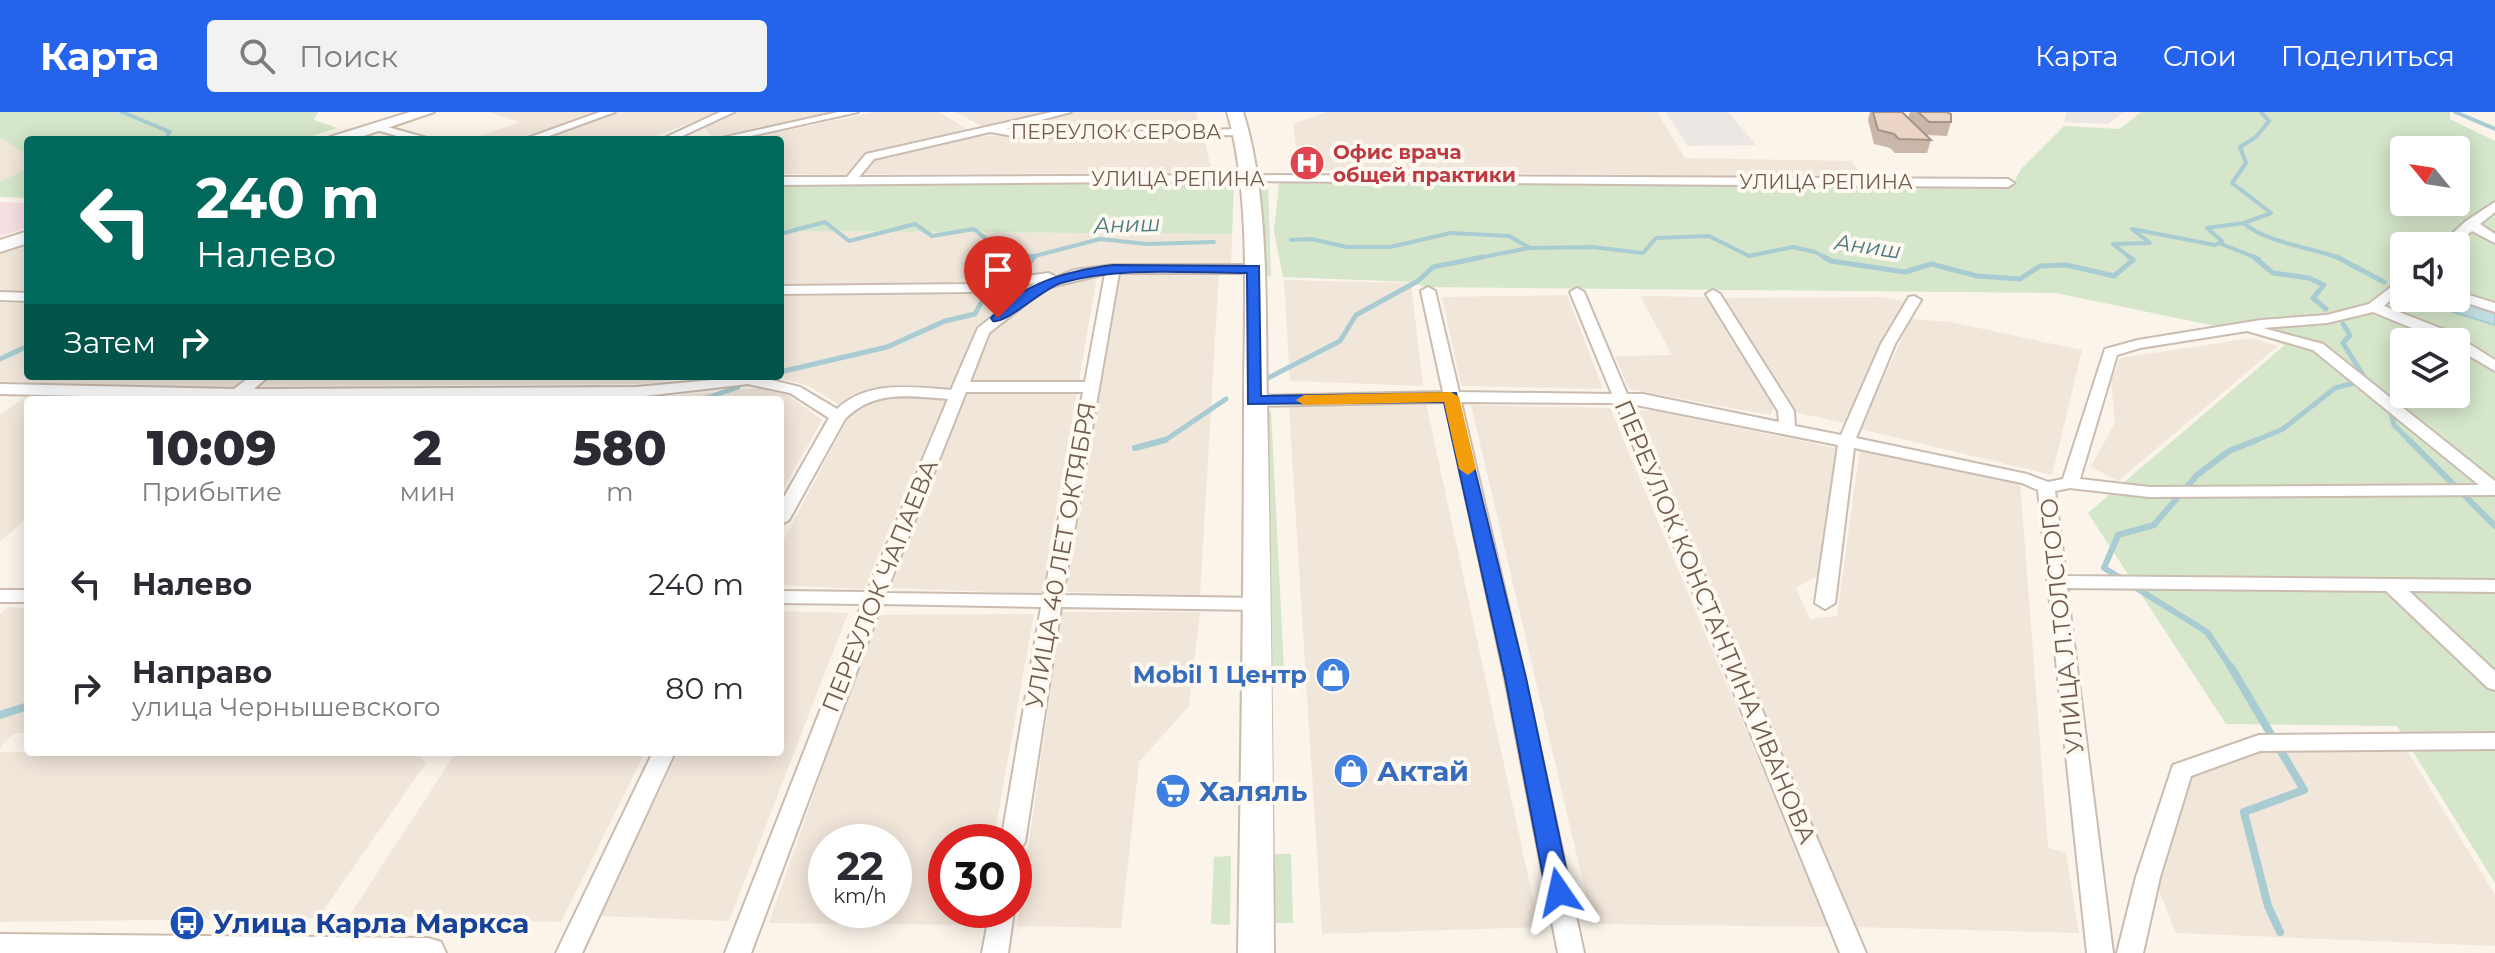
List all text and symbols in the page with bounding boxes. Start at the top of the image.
search box [207,20,767,92]
text: Карта [40,33,159,80]
icon: search [235,34,279,78]
text: Поиск [299,38,398,75]
text: Карта [2035,39,2119,73]
text: Слои [2163,39,2237,73]
text: Поделиться [2281,39,2455,73]
street label: ПЕРЕУЛОК СЕРОВА [1011,120,1221,144]
north arrow [2390,136,2470,216]
map controls [2390,136,2470,408]
place label: Офис врача общей практики [1333,140,1516,187]
hospital icon: Офис врача общей практики [1288,144,1326,182]
text: 240 m [196,164,380,232]
street label: УЛИЦА РЕПИНА [1091,167,1265,191]
icon: left [64,168,168,272]
street label: УЛИЦА РЕПИНА [1739,170,1913,194]
water label: Аниш [1092,210,1161,239]
water label: Аниш [1832,228,1903,265]
text: Налево [196,232,336,276]
button: sound [2390,232,2470,312]
pin [964,236,1032,318]
icon: arrive [976,248,1020,292]
icon: right [172,320,216,364]
text: Затем [64,324,156,361]
button: layers [2390,328,2470,408]
street label: ПЕРЕУЛОК КОНСТАНТИНА ИВАНОВА [1608,396,1823,848]
street label: УЛИЦА 40 ЛЕТ ОКТЯБРЯ [1019,400,1102,710]
text: 10:09 [147,419,277,477]
text: 2 [413,419,442,477]
text: 580 [573,419,667,477]
street label: ПЕРЕУЛОК ЧАПАЕВА [815,455,944,717]
text: Прибытие [141,476,282,508]
text: мин [399,476,455,508]
text: m [606,476,633,508]
street label: УЛИЦА Л.ТОЛСТОГО [2034,497,2089,755]
icon: left [64,562,108,606]
text: Налево [132,566,252,603]
text: 240 m [648,566,744,603]
text: Направо [132,654,272,691]
shop icon: Mobil 1 Центр [1314,656,1352,694]
place label: Mobil 1 Центр [1133,660,1307,689]
icon: right [64,666,108,710]
text: 80 m [665,670,744,707]
text: улица Чернышевского [132,691,441,723]
shop icon: Актай [1332,752,1370,790]
place label: Актай [1377,754,1469,788]
supermarket icon: Халяль [1154,772,1192,810]
place label: Халяль [1199,774,1307,808]
speed limit sign: 30 [928,824,1032,928]
text: 22 [836,841,884,890]
position arrow [1517,850,1601,934]
text: km/h [833,884,887,908]
bus stop icon: Улица Карла Маркса [168,904,206,942]
place label: Улица Карла Маркса [213,906,529,940]

